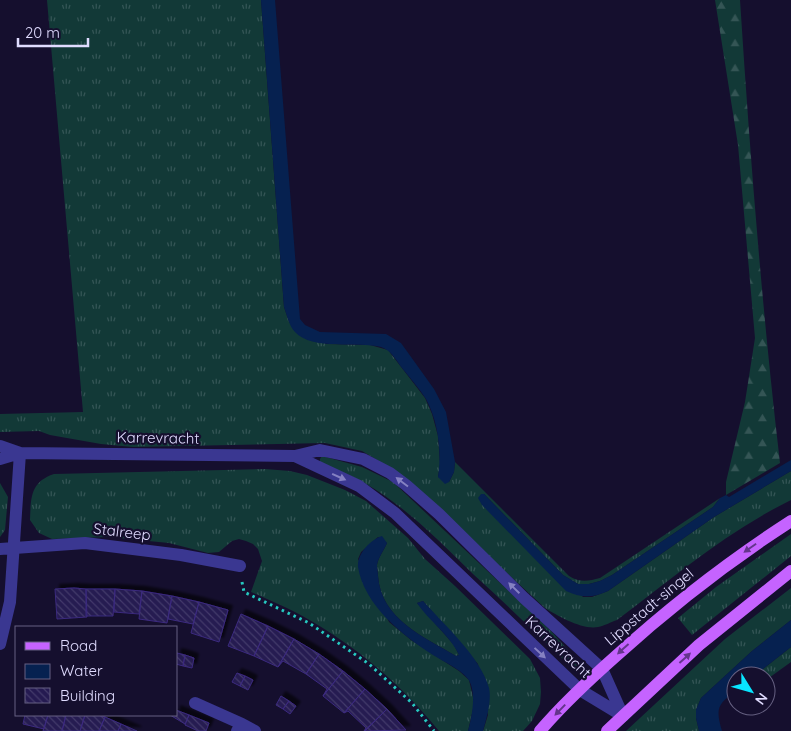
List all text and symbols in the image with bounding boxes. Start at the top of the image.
scale bar [18,15,88,47]
text: 20 m [25,23,60,42]
street label: Karrevracht [116,427,200,448]
one-way arrow [332,473,346,481]
one-way arrow [396,477,409,488]
street label: Stalreep [92,519,152,544]
one-way arrow [743,543,757,553]
street label: Lippstadt-singel [600,564,697,649]
one-way arrow [509,582,521,594]
street label: Karrevracht [522,611,595,682]
legend [15,626,178,716]
text: Road [60,636,97,655]
one-way arrow [618,643,630,655]
one-way arrow [534,647,546,659]
one-way arrow [678,653,691,664]
text: Water [60,661,103,680]
north arrow [726,666,776,716]
text: Building [60,686,115,705]
text: N [751,689,772,708]
one-way arrow [554,704,566,716]

